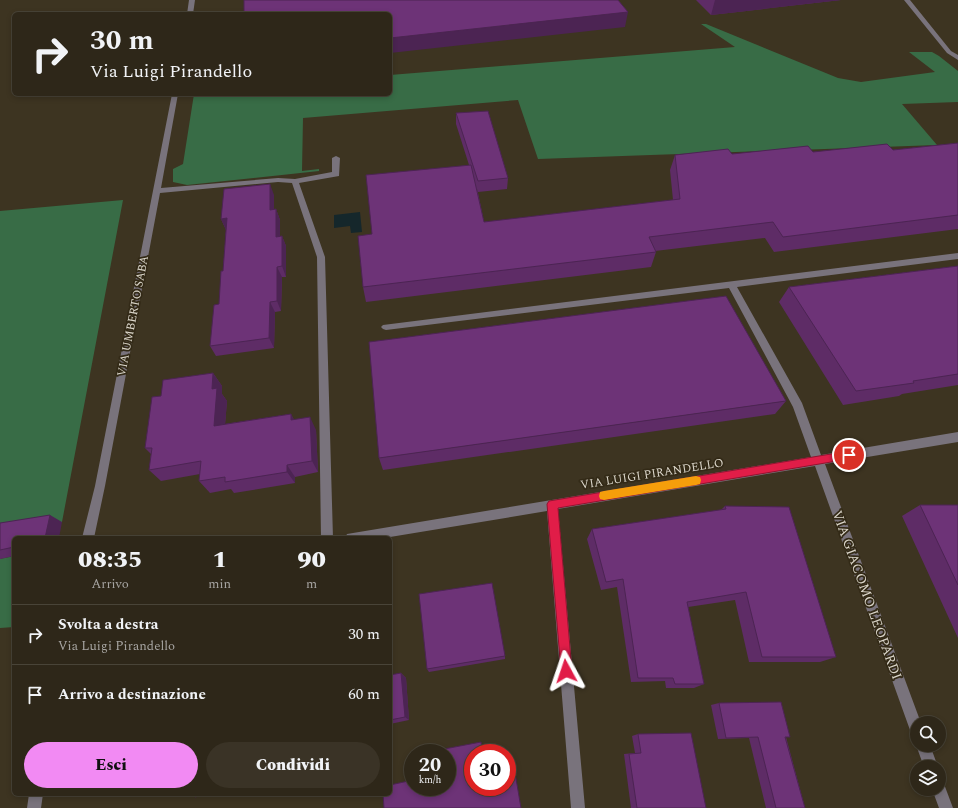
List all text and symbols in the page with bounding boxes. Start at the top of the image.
text: 30 m [90,19,154,62]
icon: right [24,28,76,80]
text: Via Luigi Pirandello [90,58,252,85]
street label: VIA UMBERTO SABA [112,254,154,378]
pin [832,438,866,472]
icon: arrive [838,444,860,466]
street label: VIA LUIGI PIRANDELLO [579,453,725,495]
street label: VIA GIACOMO LEOPARDI [827,507,907,683]
text: 08:35 [78,542,142,578]
text: 1 [213,542,227,578]
text: 90 [297,542,326,578]
text: Arrivo [91,574,129,594]
text: min [208,574,231,594]
text: m [306,574,317,594]
text: Svolta a destra [58,613,159,636]
text: 30 m [348,623,380,646]
icon: right [24,624,46,646]
text: Via Luigi Pirandello [58,636,175,656]
position arrow [545,650,587,692]
text: Arrivo a destinazione [58,683,206,706]
text: 60 m [348,683,380,706]
icon: arrive [24,684,46,706]
map controls [910,716,946,796]
button: search [910,716,946,752]
button: Esci [24,742,198,788]
button: Condividi [206,742,380,788]
speed limit sign: 30 [464,744,516,796]
text: 20 [419,750,441,780]
button: layers [910,760,946,796]
text: km/h [419,772,441,788]

